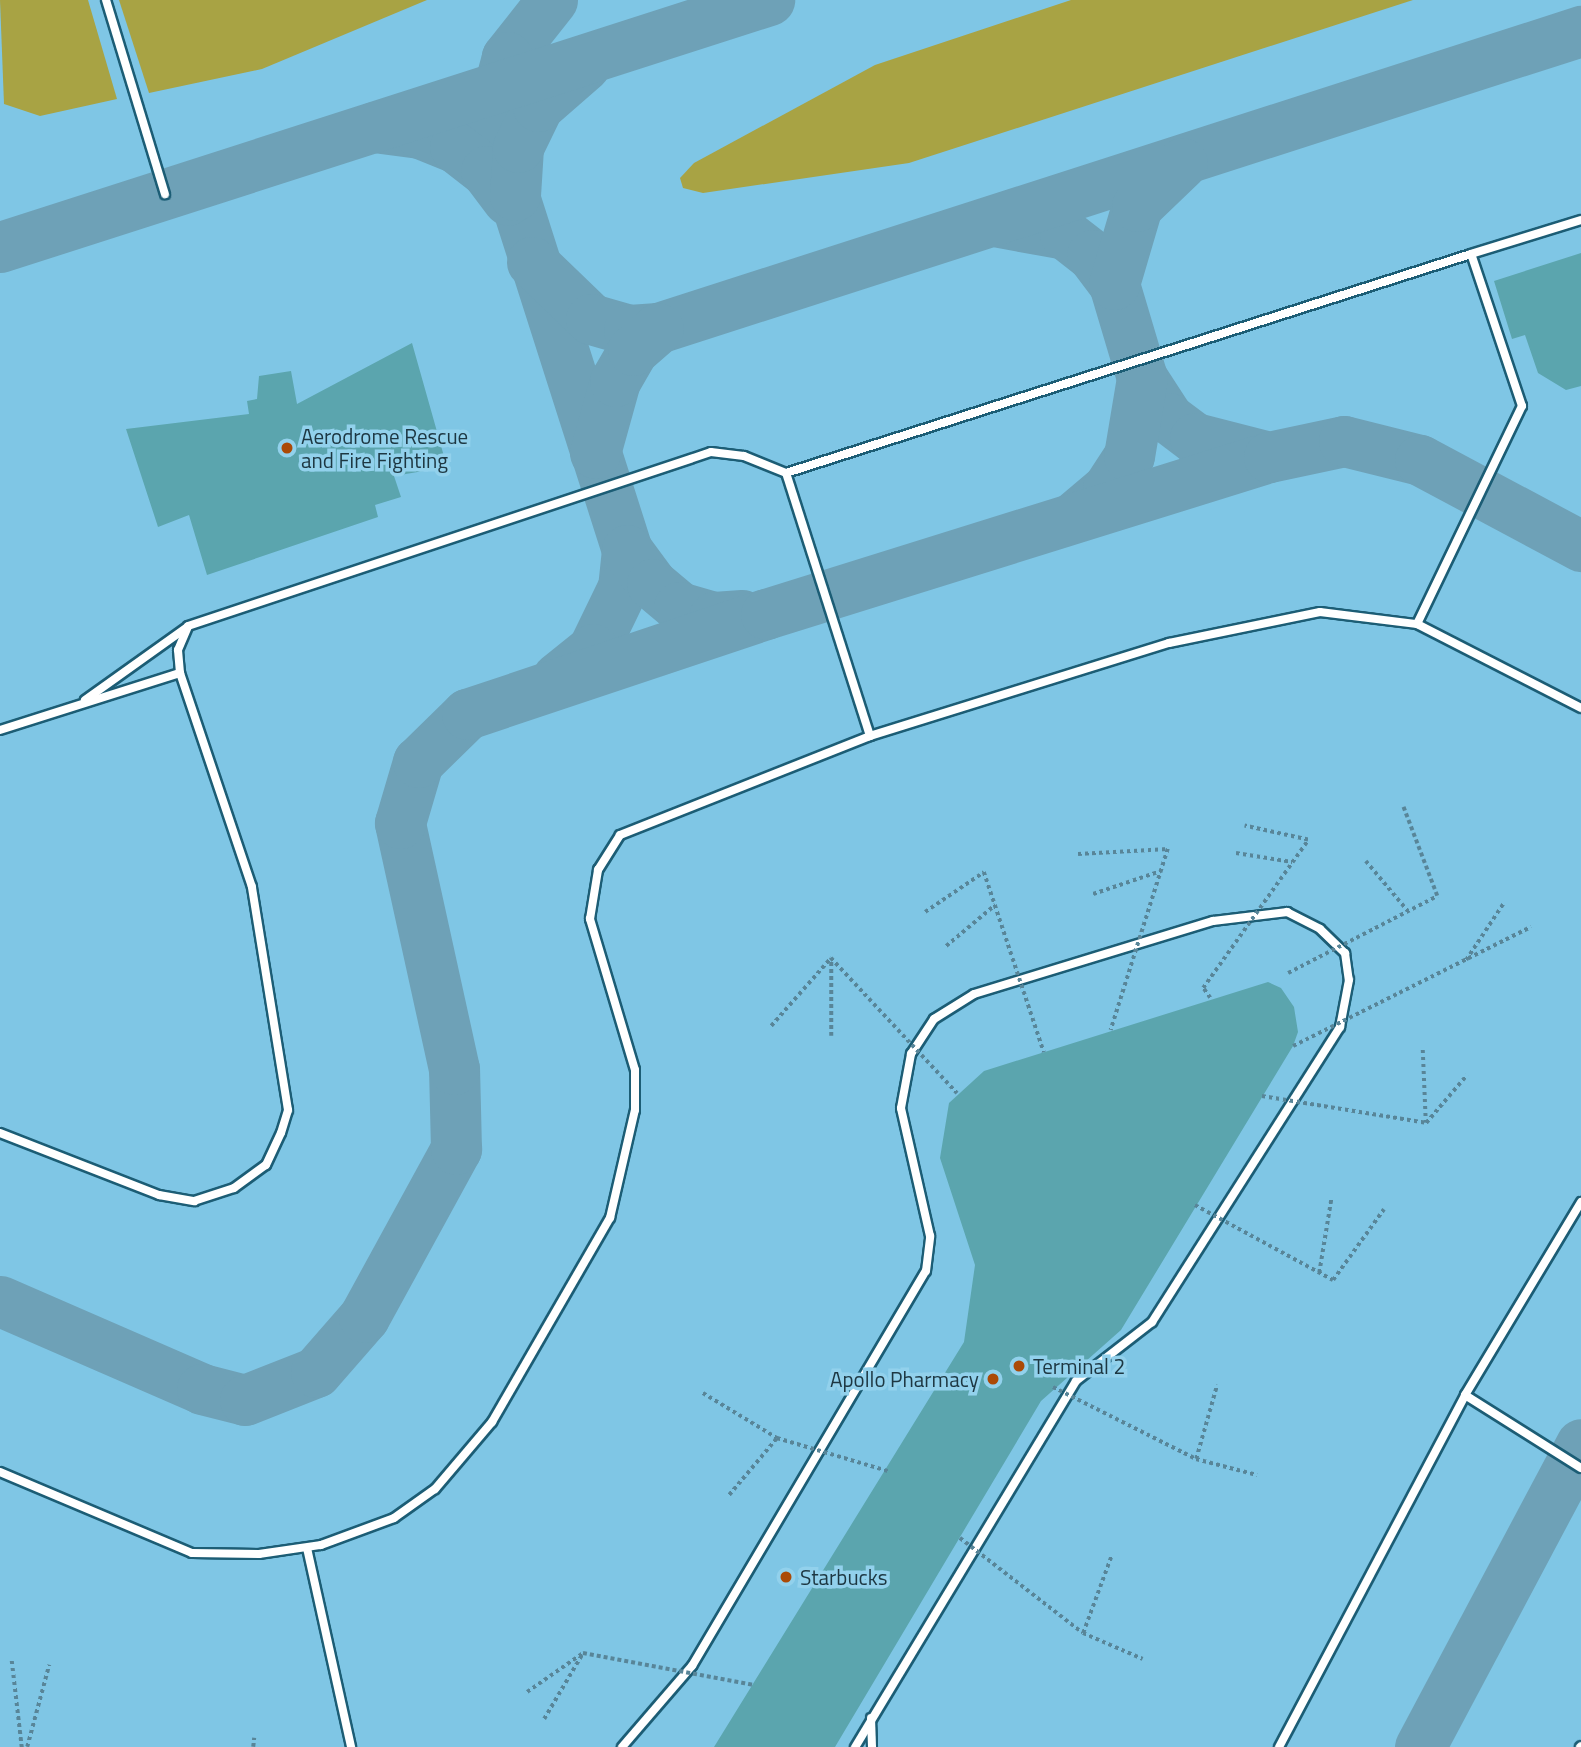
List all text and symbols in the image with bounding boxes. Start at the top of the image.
place label: Aerodrome Rescue and Fire Fighting [301,423,468,473]
marker: Aerodrome Rescue and Fire Fighting [279,440,295,456]
place label: Terminal 2 [1033,1353,1125,1379]
marker: Terminal 2 [1011,1358,1027,1374]
place label: Apollo Pharmacy [830,1366,979,1392]
marker: Apollo Pharmacy [985,1371,1001,1387]
place label: Starbucks [800,1564,888,1590]
marker: Starbucks [778,1569,794,1585]

